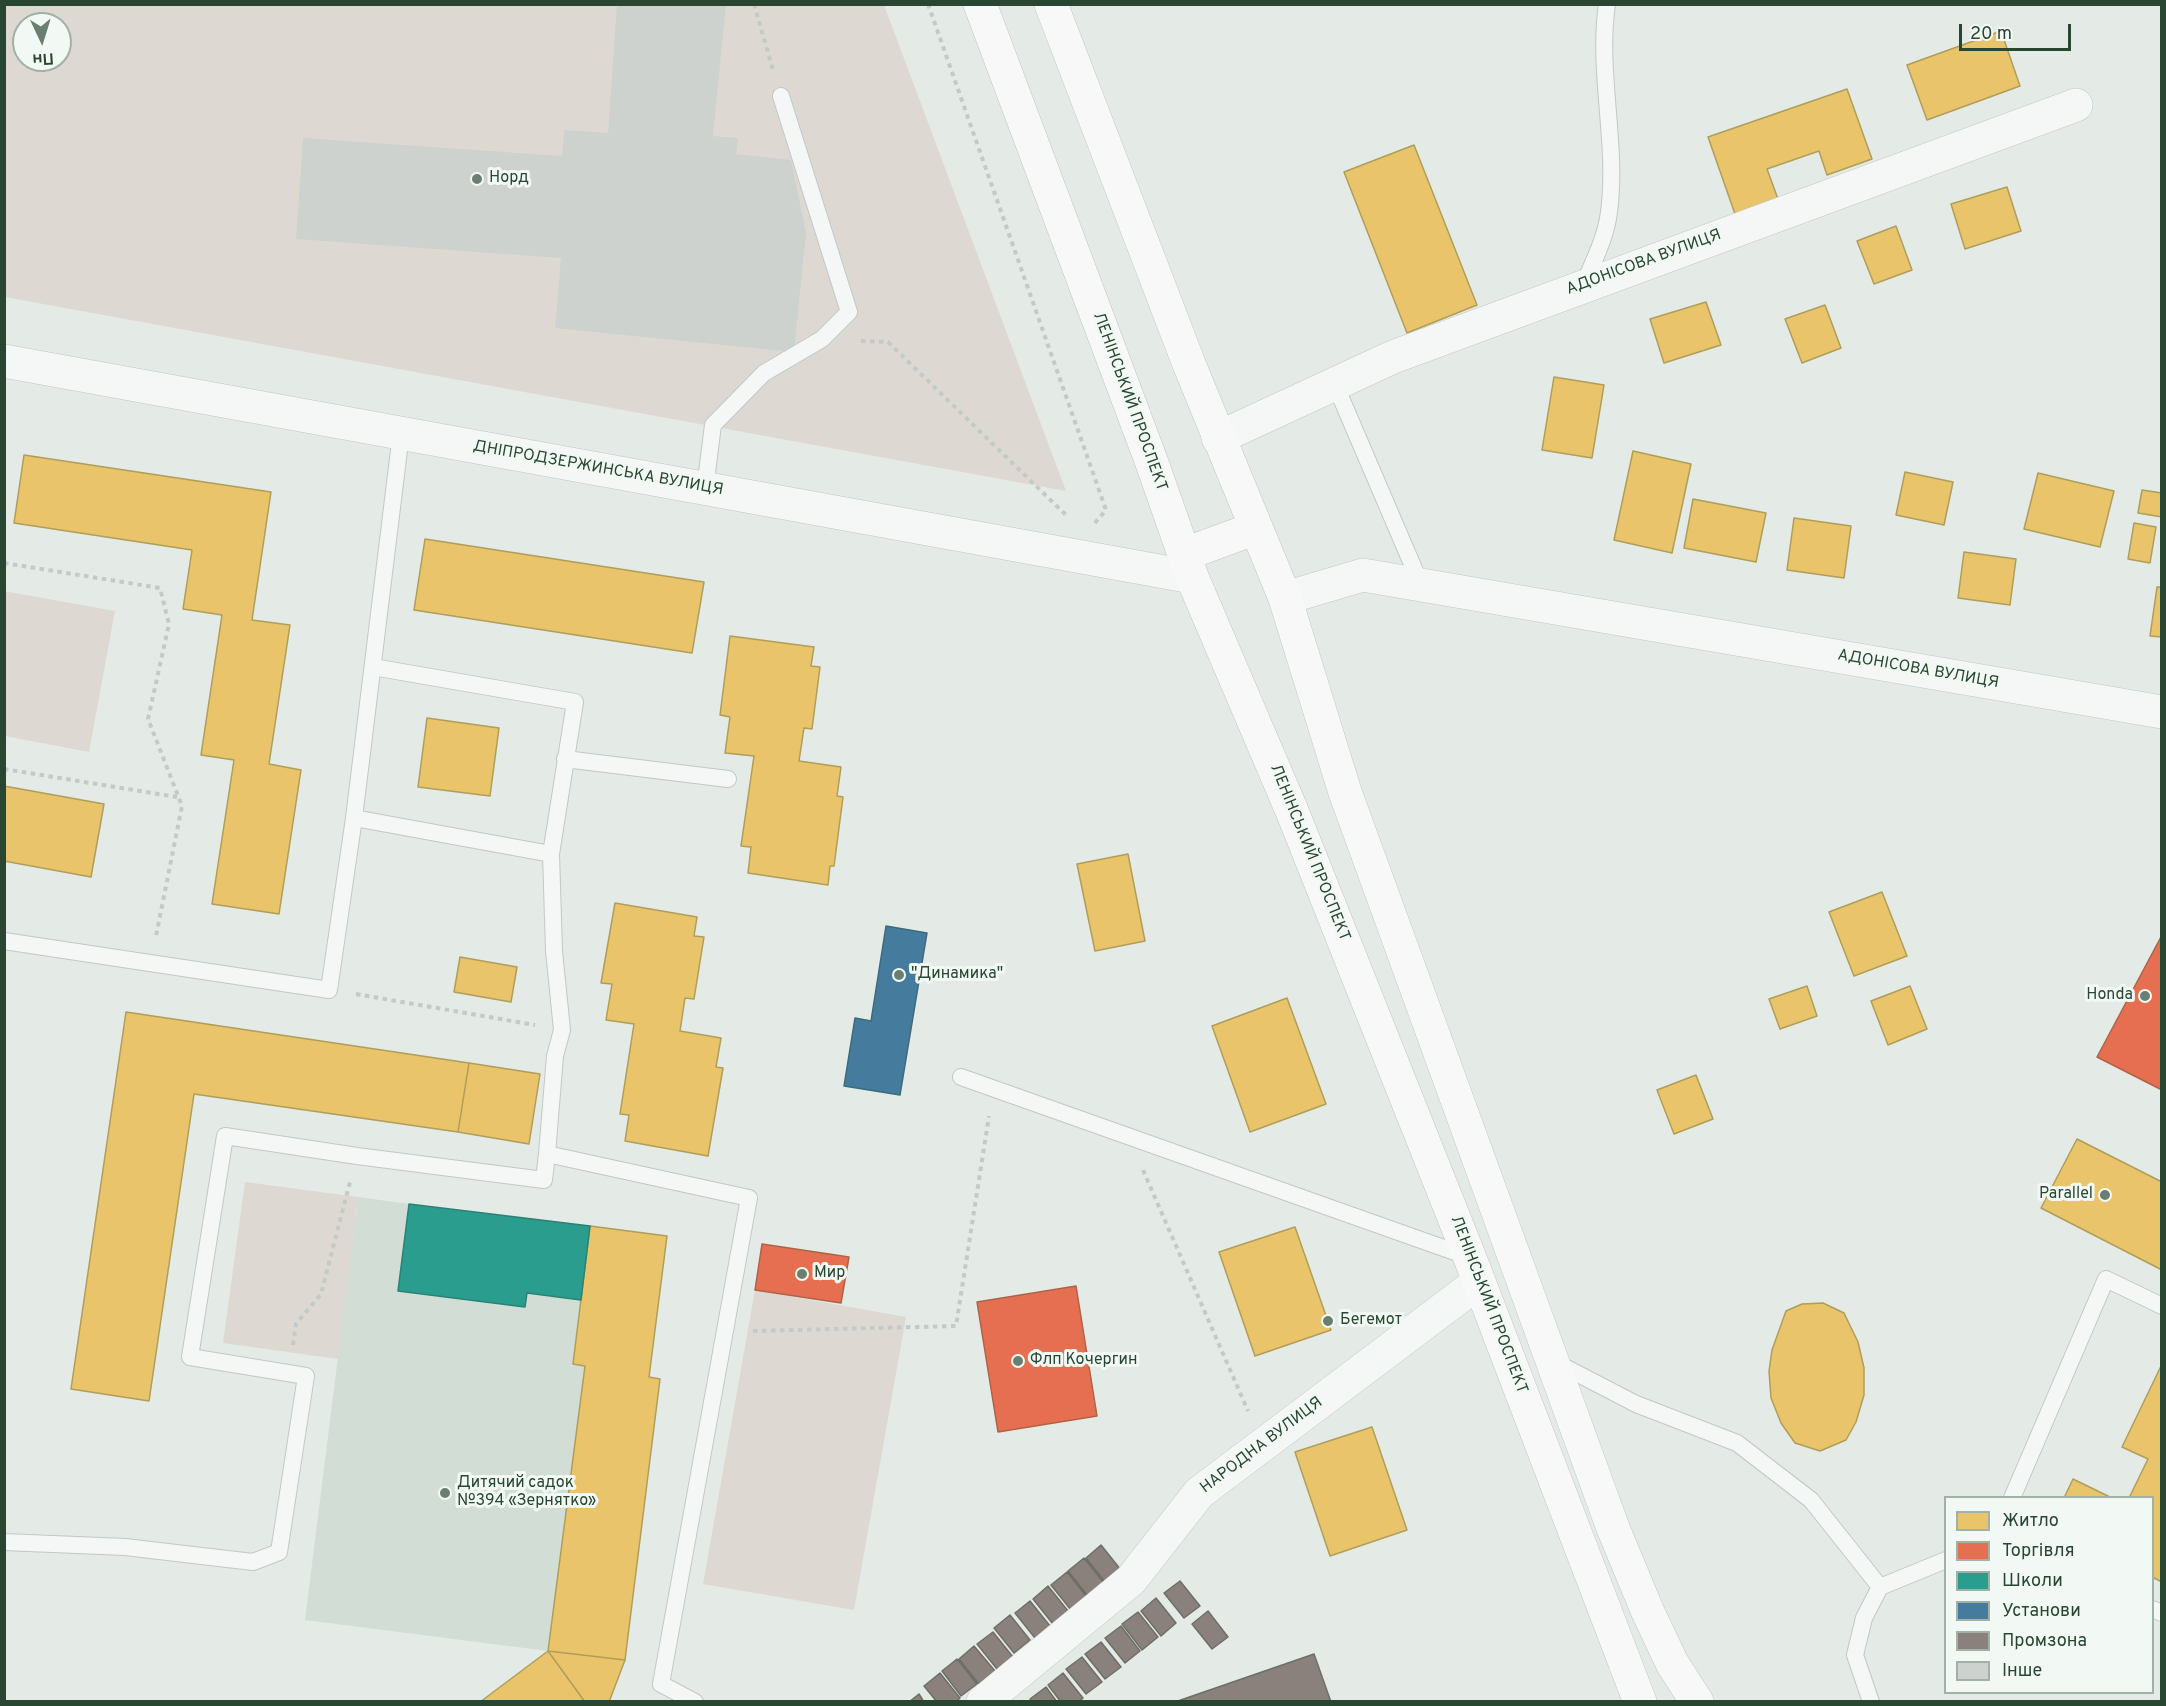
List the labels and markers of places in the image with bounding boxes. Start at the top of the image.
place label: Норд [489,169,529,189]
marker: Норд [470,172,484,186]
place label: "Динамика" [911,965,1003,985]
marker: "Динамика" [892,968,906,982]
place label: Honda [2086,986,2133,1006]
marker: Honda [2138,989,2152,1003]
place label: Parallel [2039,1185,2093,1205]
marker: Parallel [2098,1188,2112,1202]
place label: Мир [814,1264,845,1284]
marker: Мир [795,1267,809,1281]
place label: Бегемот [1340,1311,1402,1331]
marker: Бегемот [1321,1314,1335,1328]
place label: Флп Кочергин [1030,1351,1137,1371]
marker: Флп Кочергин [1011,1354,1025,1368]
place label: Дитячий садок №394 «Зернятко» [457,1474,596,1512]
marker: Дитячий садок №394 «Зернятко» [438,1486,452,1500]

